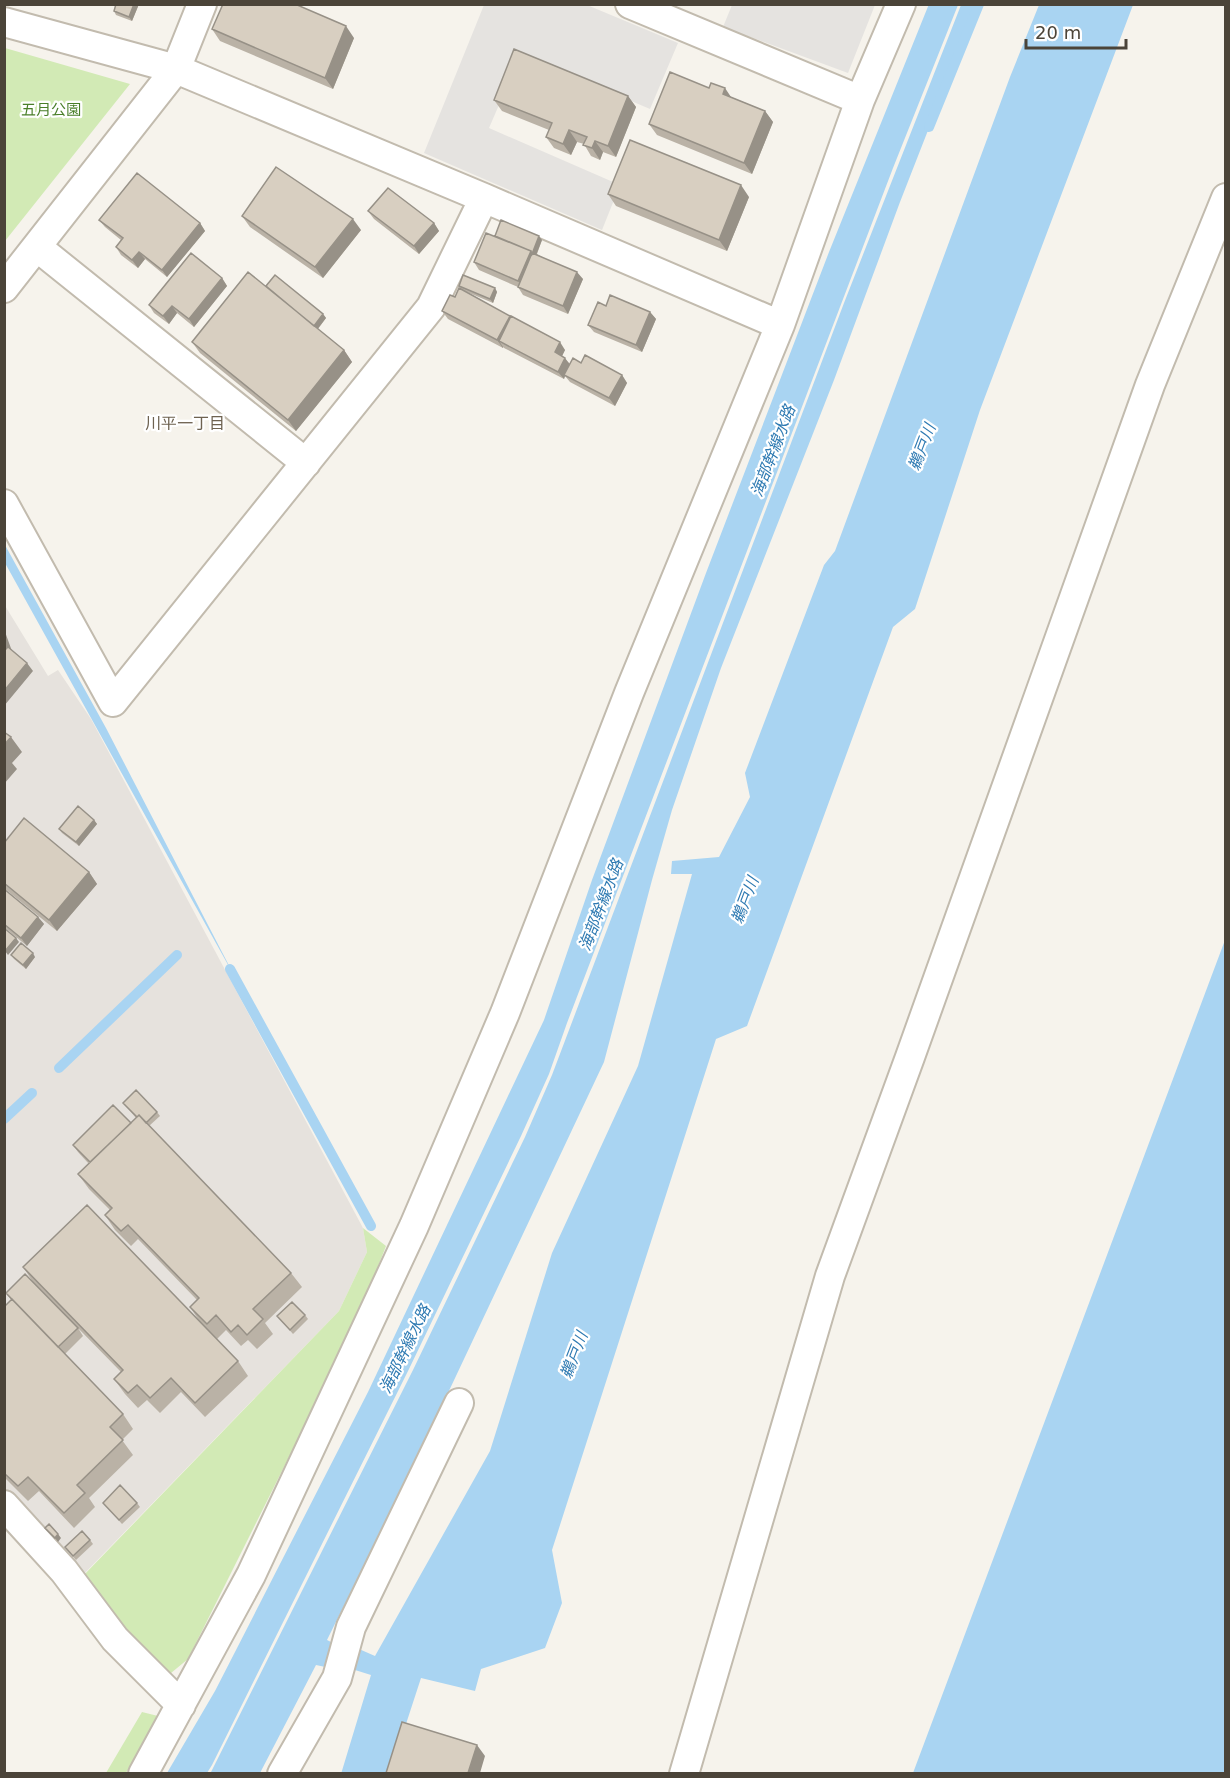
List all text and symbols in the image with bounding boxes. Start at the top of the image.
scale bar [1026,12,1126,50]
text: 20 m [1035,22,1081,43]
park label: 五月公園 [21,101,81,119]
water label: 海部幹線水路 [747,401,800,499]
district label: 川平一丁目 [145,414,225,433]
water label: 鵜戸川 [905,419,940,473]
water label: 海部幹線水路 [575,855,628,953]
water label: 鵜戸川 [728,872,763,926]
water label: 海部幹線水路 [375,1300,435,1396]
water label: 鵜戸川 [557,1327,592,1381]

